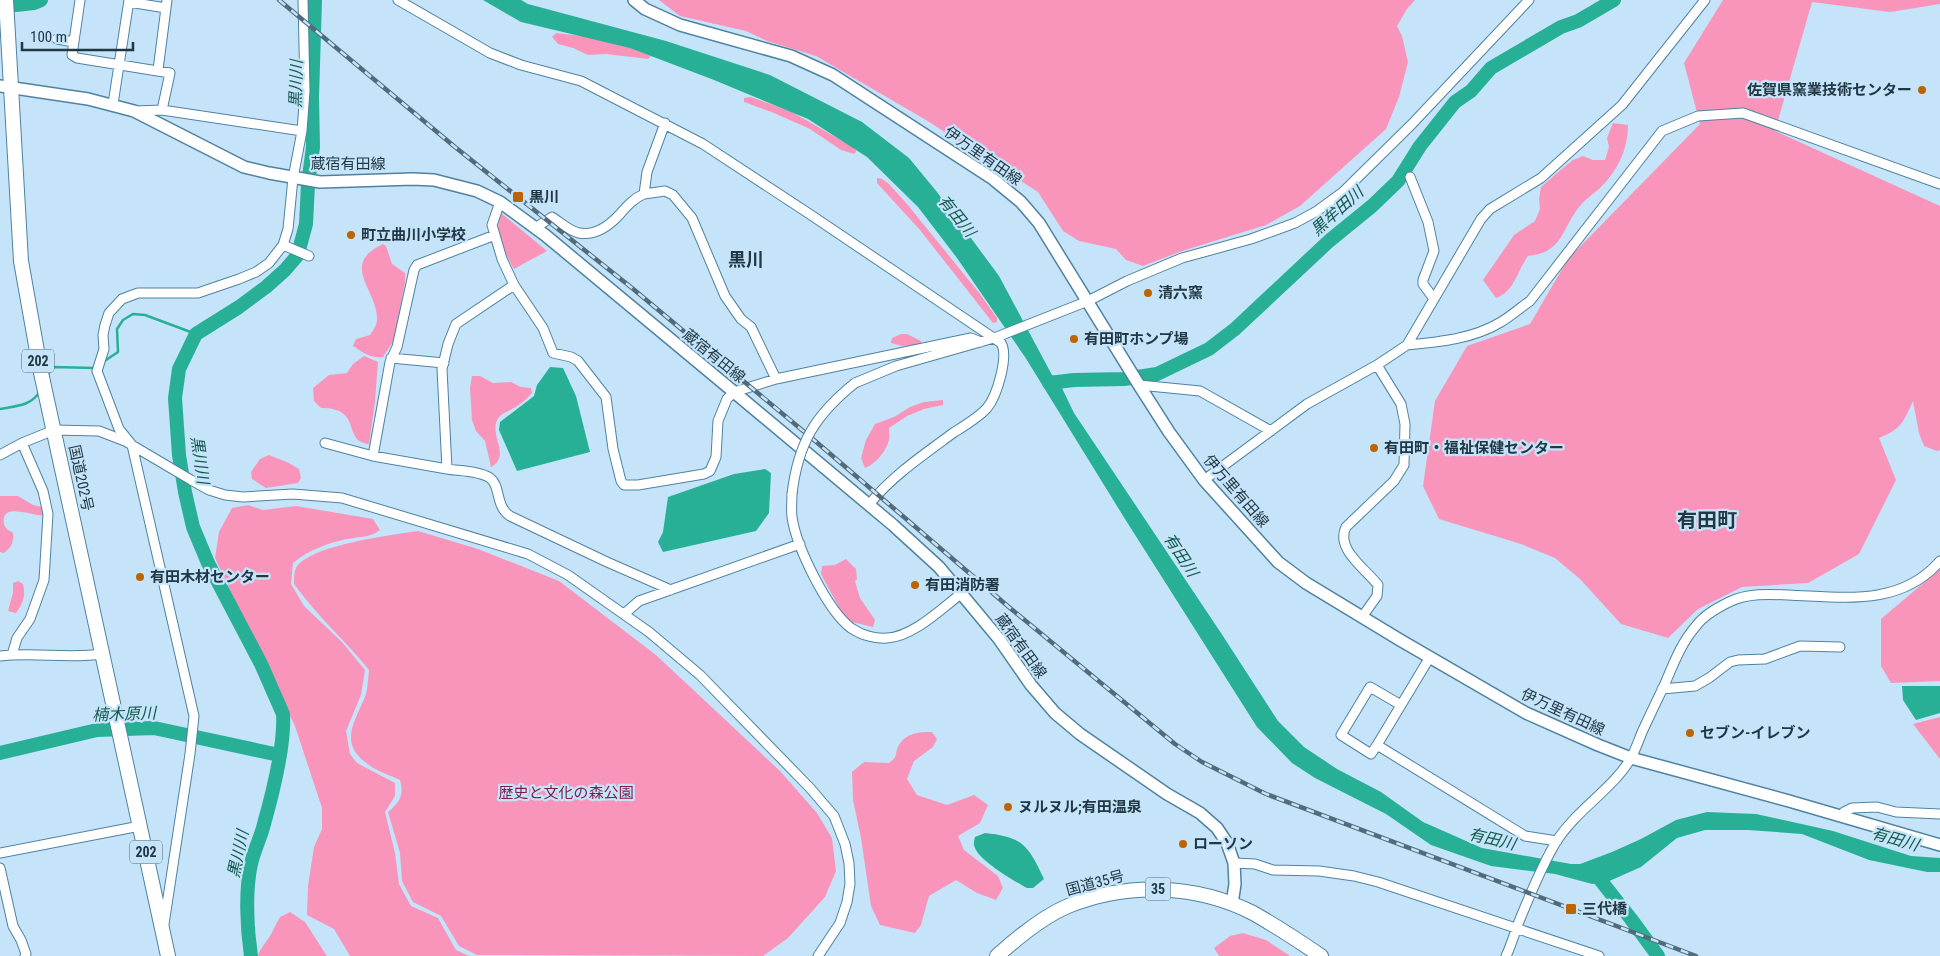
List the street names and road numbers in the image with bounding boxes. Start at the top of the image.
street label: 伊万里有田線 [941,123,1025,189]
street label: 蔵宿有田線 [310,155,386,173]
street label: 蔵宿有田線 [679,325,749,387]
road number: 202 [22,350,54,372]
street label: 国道202号 [65,443,97,513]
street label: 伊万里有田線 [1200,451,1272,531]
street label: 蔵宿有田線 [992,610,1050,682]
street label: 伊万里有田線 [1518,685,1608,739]
road number: 202 [130,840,162,864]
street label: 国道35号 [1064,867,1126,899]
road number: 35 [1146,878,1170,901]

